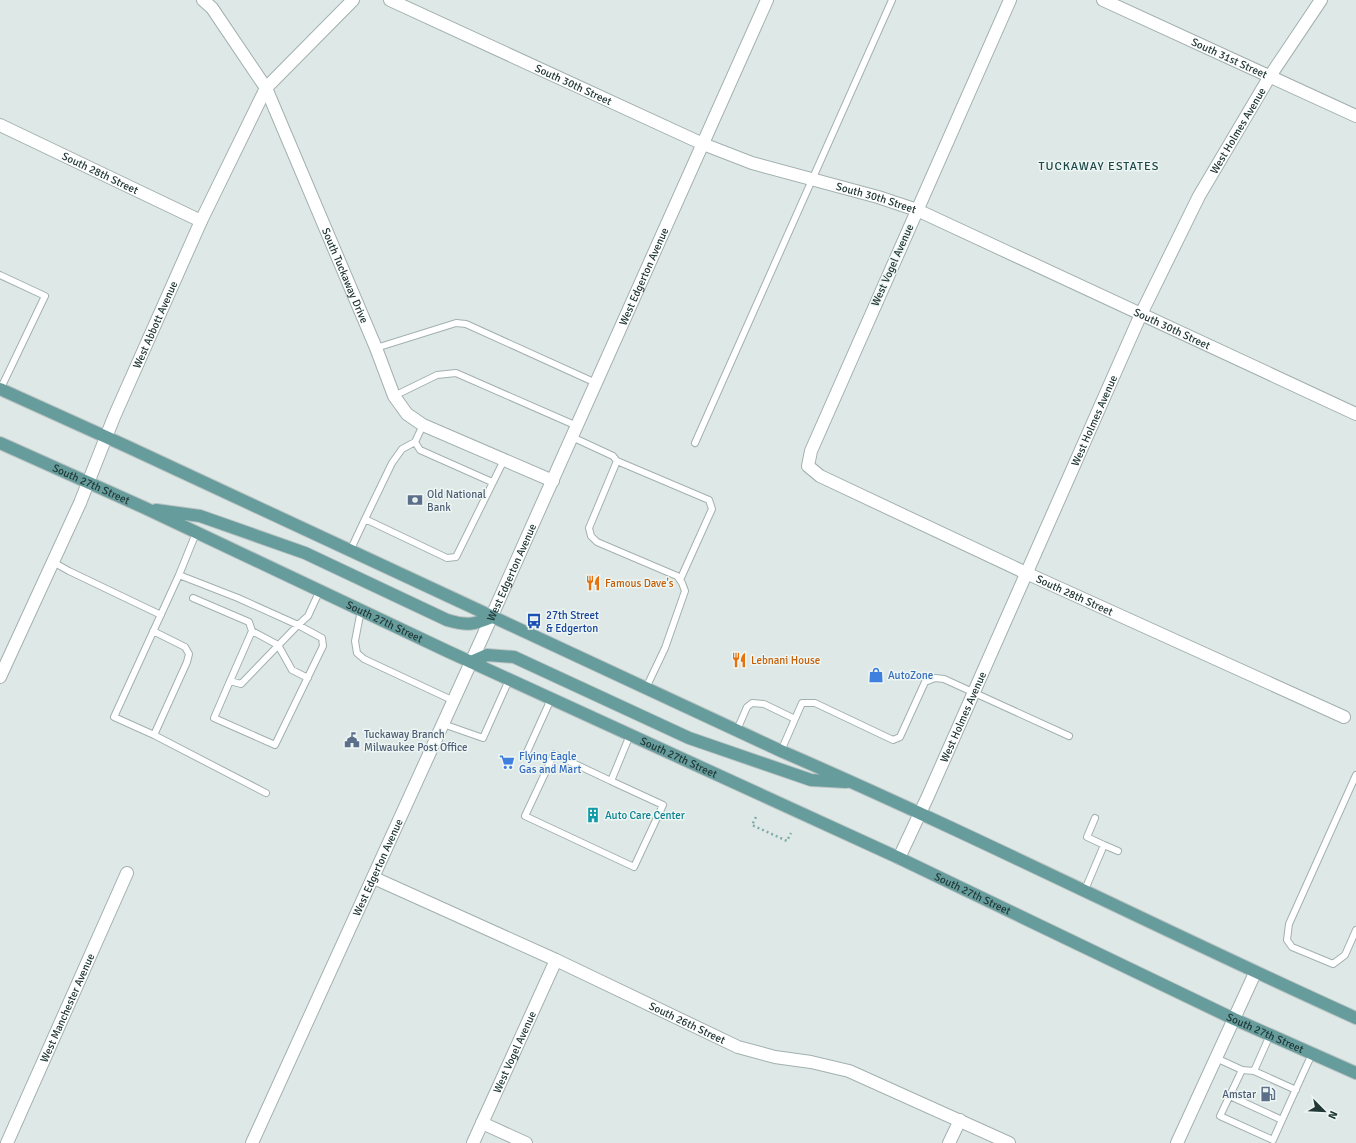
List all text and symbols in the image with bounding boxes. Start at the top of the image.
street label: South 31st Street [1189,35,1269,81]
street label: South 30th Street [533,62,614,108]
street label: West Holmes Avenue [1208,85,1269,176]
street label: South 28th Street [60,150,140,197]
district label: TUCKAWAY ESTATES [1039,159,1159,174]
street label: South 30th Street [835,180,918,216]
street label: West Vogel Avenue [869,222,916,308]
street label: South Tuckaway Drive [319,226,371,325]
street label: West Edgerton Avenue [617,226,671,327]
street label: West Abbott Avenue [130,279,180,371]
street label: South 30th Street [1131,306,1212,352]
street label: West Holmes Avenue [1069,373,1120,468]
street label: South 27th Street [50,461,132,507]
place label: Old National Bank [427,488,486,514]
bank icon: Old National Bank [406,491,424,509]
street label: West Edgerton Avenue [484,522,539,623]
street label: South 28th Street [1034,572,1115,619]
restaurant icon: Famous Dave's [584,574,602,592]
place label: Famous Dave's [605,577,674,590]
street label: South 27th Street [344,598,425,646]
place label: 27th Street & Edgerton [546,609,599,635]
bus stop icon: 27th Street & Edgerton [525,612,543,630]
restaurant icon: Lebnani House [730,651,748,669]
place label: Lebnani House [751,654,820,667]
shop icon: AutoZone [867,666,885,684]
place label: AutoZone [888,669,933,682]
street label: West Holmes Avenue [938,670,989,764]
place label: Tuckaway Branch Milwaukee Post Office [364,728,468,754]
public building icon: Tuckaway Branch Milwaukee Post Office [343,731,361,749]
street label: South 27th Street [638,734,719,781]
place label: Flying Eagle Gas and Mart [519,750,581,776]
supermarket icon: Flying Eagle Gas and Mart [498,753,516,771]
building icon: Auto Care Center [584,806,602,824]
place label: Auto Care Center [605,809,685,822]
street label: West Edgerton Avenue [350,817,406,918]
street label: South 27th Street [932,870,1013,918]
street label: West Manchester Avenue [38,952,97,1064]
street label: South 26th Street [647,999,727,1047]
street label: West Vogel Avenue [491,1009,539,1095]
street label: South 27th Street [1224,1010,1306,1056]
fuel station icon: Amstar [1259,1085,1277,1103]
place label: Amstar [1222,1088,1256,1101]
north arrow [1304,1091,1344,1131]
text: N [1325,1109,1340,1121]

